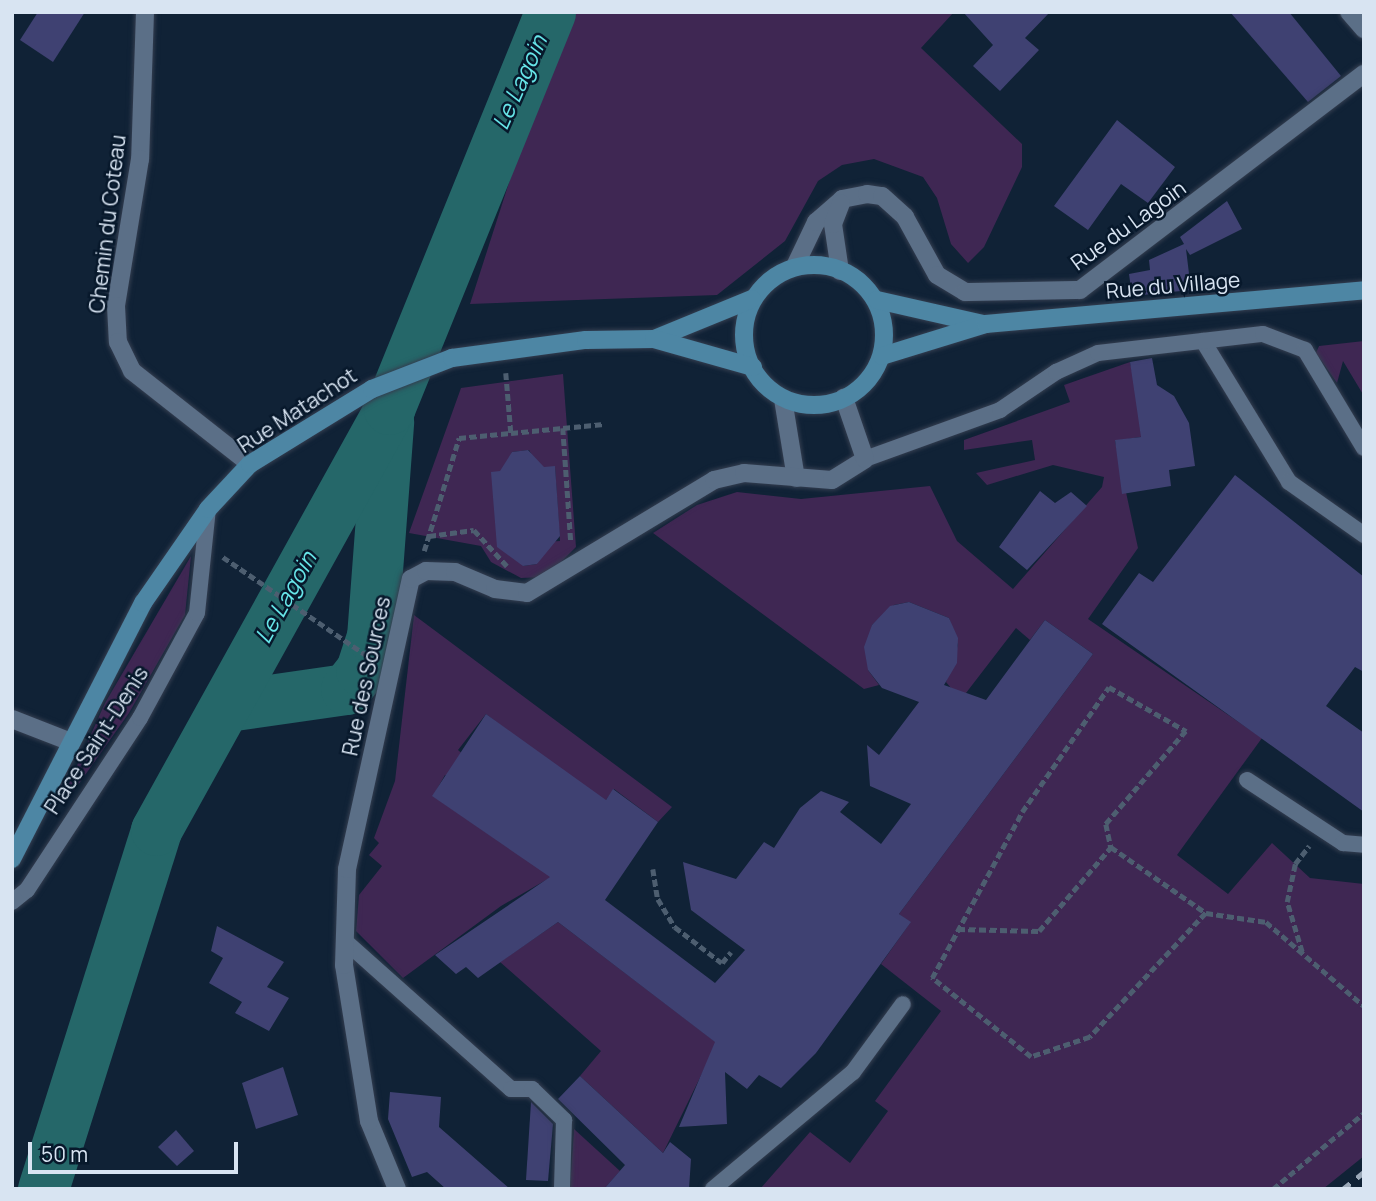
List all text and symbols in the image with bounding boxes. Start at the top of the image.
water label: Le Lagoin [486,30,552,134]
street label: Chemin du Coteau [84,133,130,315]
street label: Rue du Lagoin [1066,175,1190,275]
street label: Rue du Village [1105,267,1241,303]
street label: Rue Matachot [233,362,361,458]
water label: Le Lagoin [249,546,321,648]
street label: Rue des Sources [337,594,395,758]
street label: Place Saint-Denis [39,662,153,818]
scale bar [32,1128,242,1172]
text: 50 m [41,1140,88,1168]

